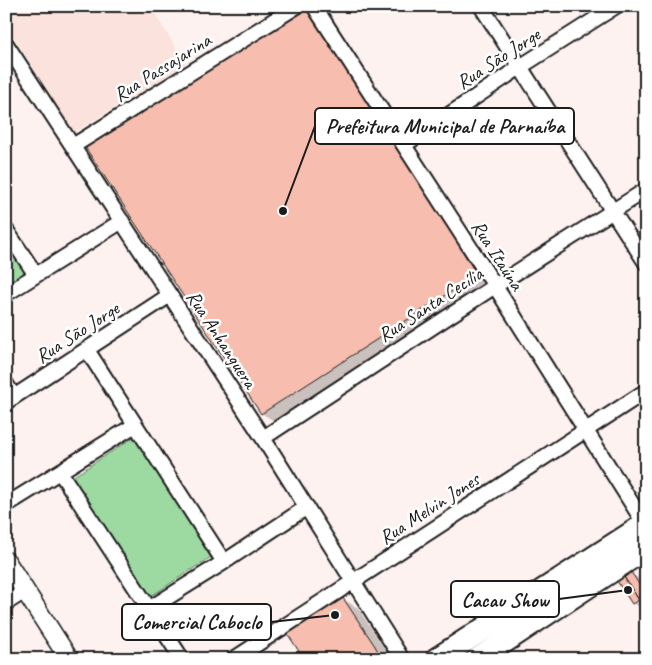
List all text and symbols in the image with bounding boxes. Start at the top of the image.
street label: Rua São Jorge [452,21,546,95]
street label: Rua Passajarina [109,27,217,107]
callout: Prefeitura Municipal de Parnaíba [315,108,574,144]
text: Prefeitura Municipal de Parnaíba [326,113,566,139]
street label: Rua Itaúna [466,216,530,296]
street label: Rua Santa Cecília [373,260,489,348]
street label: Rua Anhanguera [181,286,264,395]
street label: Rua São Jorge [31,295,125,369]
street label: Rua Melvin Jones [374,466,486,550]
callout: Cacau Show [451,581,559,617]
text: Cacau Show [461,587,551,613]
callout: Comercial Caboclo [122,604,271,640]
text: Comercial Caboclo [132,609,263,635]

